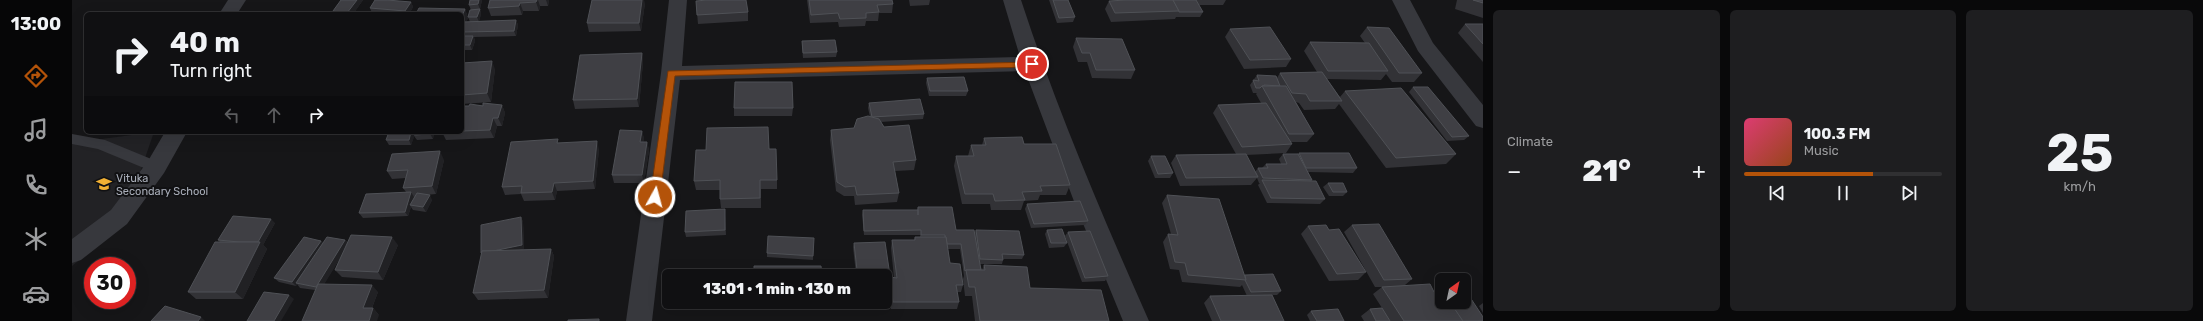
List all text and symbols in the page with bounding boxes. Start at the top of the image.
text: 13:00 [11,13,61,35]
text: 40 m [170,26,240,59]
icon: right [104,28,156,80]
pin [1015,47,1049,81]
icon: arrive [1021,53,1043,75]
text: Turn right [170,60,252,82]
icon: directions [22,62,50,90]
icon: left [221,104,243,126]
icon: ahead [263,104,285,126]
icon: right [305,104,327,126]
icon: music [22,116,50,144]
text: 25 [2046,122,2113,184]
text: 100.3 FM [1804,125,1870,143]
text: Climate [1507,134,1553,149]
text: Music [1804,143,1839,158]
text: 21° [1582,153,1631,189]
text: − [1507,158,1521,185]
text: + [1692,158,1706,185]
icon: phone [22,171,50,199]
place label: Vituka Secondary School [116,172,208,198]
school or university icon: Vituka Secondary School [95,175,113,193]
position arrow [634,176,676,218]
text: km/h [2063,179,2096,194]
icon: previous [1766,182,1788,204]
icon: pause [1832,182,1854,204]
icon: next [1898,182,1920,204]
icon: climate [22,225,50,253]
speed limit sign: 30 [84,257,136,309]
north arrow [1435,273,1471,309]
map controls [1435,273,1471,309]
icon: car [22,280,50,308]
text: 13:01 · 1 min · 130 m [703,280,851,298]

